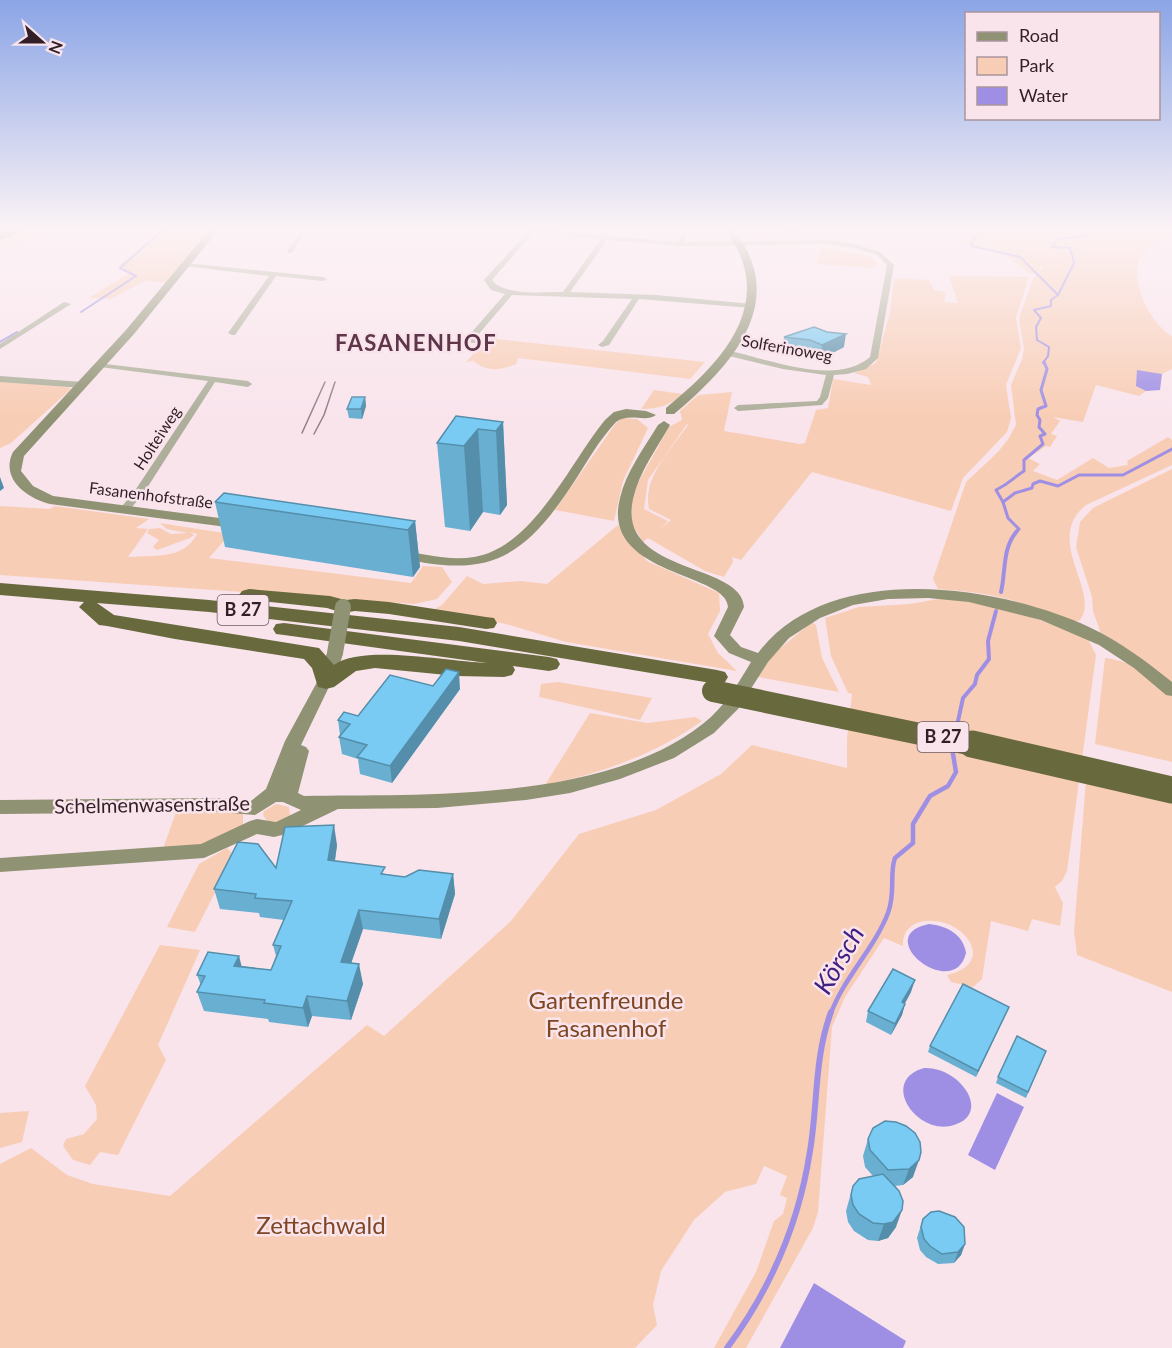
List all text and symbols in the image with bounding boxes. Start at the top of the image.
north arrow [12,12,72,72]
legend [965,12,1160,120]
text: Road [1019,24,1059,46]
text: N [45,38,68,57]
text: Park [1019,54,1055,76]
text: Water [1019,84,1068,106]
district label: FASANENHOF [335,329,497,356]
street label: Solferinoweg [740,330,834,365]
street label: Holteiweg [129,402,184,473]
street label: Fasanenhofstraße [88,477,214,512]
road number: B 27 [218,595,268,625]
road number: B 27 [918,722,968,752]
street label: Schelmenwasenstraße [54,790,250,818]
water label: Körsch [806,920,870,999]
park label: Gartenfreunde Fasanenhof [529,985,683,1042]
park label: Zettachwald [256,1210,386,1239]

